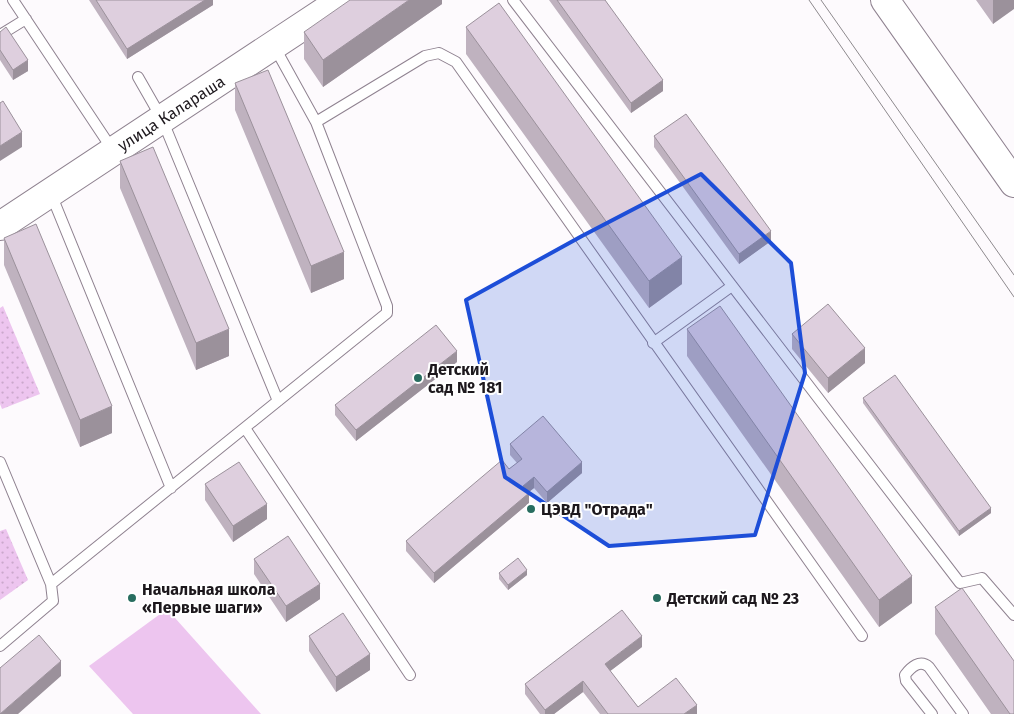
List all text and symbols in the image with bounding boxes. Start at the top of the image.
street label: улица Калараша [114,72,229,155]
place label: Детский сад № 181 [427,360,503,397]
marker: Детский сад № 181 [412,372,424,384]
place label: ЦЭВД "Отрада" [541,500,653,519]
marker: ЦЭВД "Отрада" [525,503,537,515]
place label: Начальная школа «Первые шаги» [142,580,276,617]
place label: Детский сад № 23 [666,589,799,608]
marker: Начальная школа «Первые шаги» [126,592,138,604]
marker: Детский сад № 23 [651,592,663,604]

